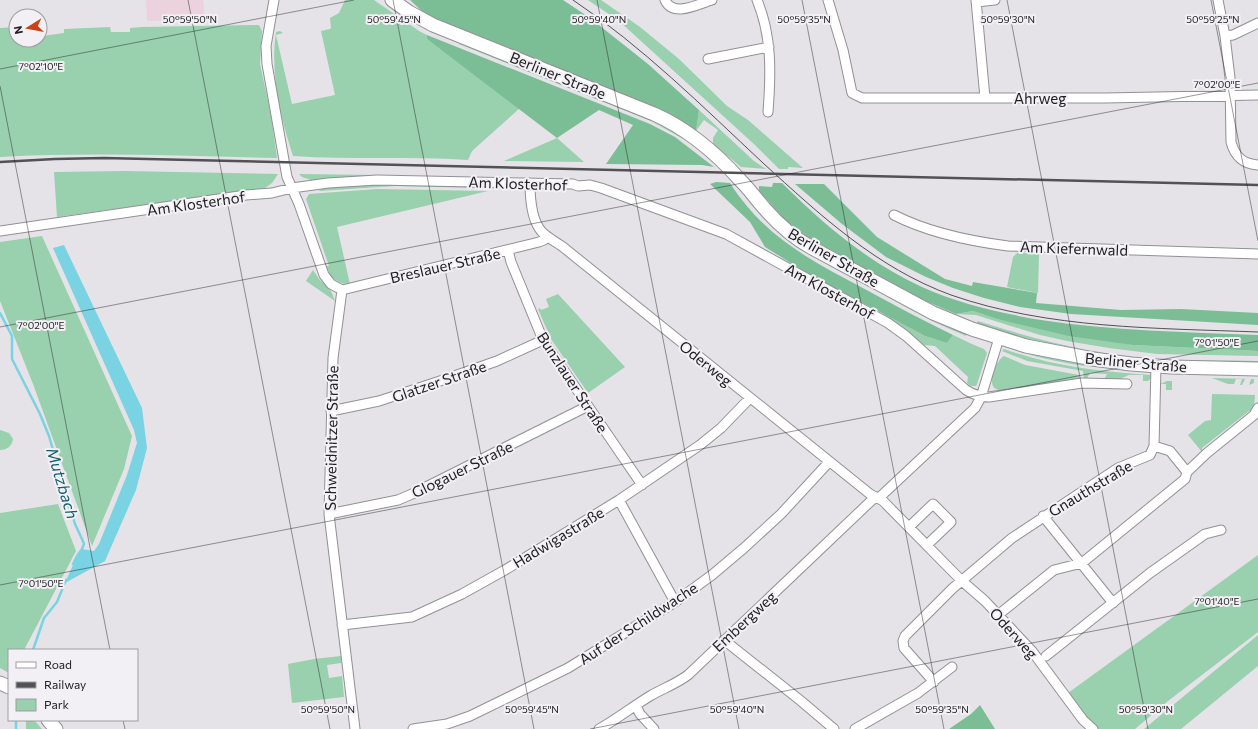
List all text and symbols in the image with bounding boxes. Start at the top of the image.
north arrow [8,8,48,48]
text: 50°59'50"N [163,13,217,25]
text: 50°59'45"N [367,13,421,25]
text: 50°59'40"N [572,13,626,25]
text: 50°59'35"N [777,13,831,25]
text: 50°59'30"N [981,13,1035,25]
text: 50°59'25"N [1186,13,1240,25]
text: N [11,25,25,35]
street label: Berliner Straße [507,48,609,103]
text: 7°02'10"E [19,60,63,72]
text: 7°02'00"E [1194,78,1240,90]
street label: Ahrweg [1014,89,1066,107]
street label: Am Klosterhof [468,172,568,194]
street label: Am Klosterhof [146,187,246,219]
street label: Berliner Straße [785,224,883,290]
street label: Am Kiefernwald [1020,237,1128,259]
street label: Breslauer Straße [388,244,502,286]
street label: Am Klosterhof [782,259,878,323]
text: 7°02'00"E [18,319,64,331]
street label: Bunzlauer Straße [534,328,612,436]
street label: Oderweg [676,336,736,390]
text: 7°01'50"E [1195,336,1239,348]
street label: Berliner Straße [1084,349,1188,375]
street label: Glatzer Straße [390,356,489,406]
street label: Schweidnitzer Straße [321,365,341,511]
street label: Glogauer Straße [408,437,516,501]
water label: Mutzbach [43,445,83,521]
street label: Gnauthstraße [1045,456,1135,520]
street label: Hadwigastraße [509,503,607,571]
text: 7°01'50"E [19,577,63,589]
street label: Auf der Schildwache [575,578,701,668]
street label: Embergweg [708,587,780,655]
text: 7°01'40"E [1194,595,1240,607]
street label: Oderweg [986,604,1042,662]
legend [8,649,138,721]
text: Road [44,657,72,671]
text: Railway [44,677,86,691]
text: Park [44,697,70,711]
text: 50°59'50"N [301,703,355,715]
text: 50°59'45"N [505,703,559,715]
text: 50°59'40"N [710,703,764,715]
text: 50°59'35"N [915,703,969,715]
text: 50°59'30"N [1119,703,1173,715]

